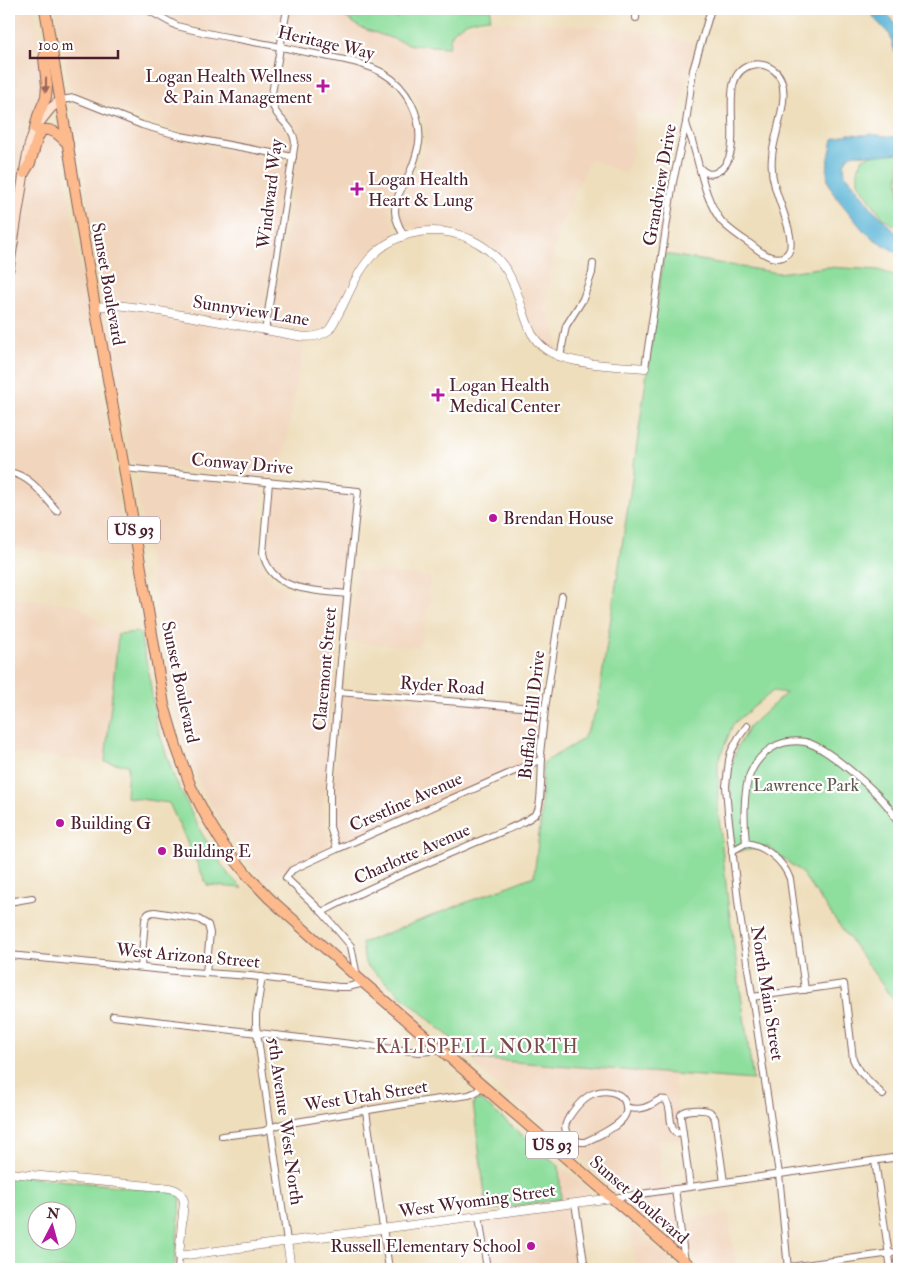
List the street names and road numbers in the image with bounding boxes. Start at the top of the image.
street label: Heritage Way [275,21,378,66]
street label: Grandview Drive [638,122,682,248]
street label: Windward Way [252,137,288,251]
street label: Sunset Boulevard [86,221,130,347]
street label: Sunnyview Lane [191,290,311,332]
street label: Conway Drive [190,448,294,480]
road number: US 93 [108,516,160,544]
street label: Claremont Street [308,606,342,732]
street label: Sunset Boulevard [156,619,204,745]
street label: Buffalo Hill Drive [514,649,550,781]
street label: Ryder Road [399,672,485,700]
street label: Crestline Avenue [346,767,467,837]
street label: Charlotte Avenue [350,818,474,890]
street label: North Main Street [745,924,789,1062]
street label: West Arizona Street [114,938,261,974]
street label: 5th Avenue West North [262,1036,308,1207]
street label: West Utah Street [302,1075,429,1117]
road number: US 93 [526,1132,578,1158]
street label: Sunset Boulevard [585,1151,694,1250]
street label: West Wyoming Street [396,1179,557,1224]

